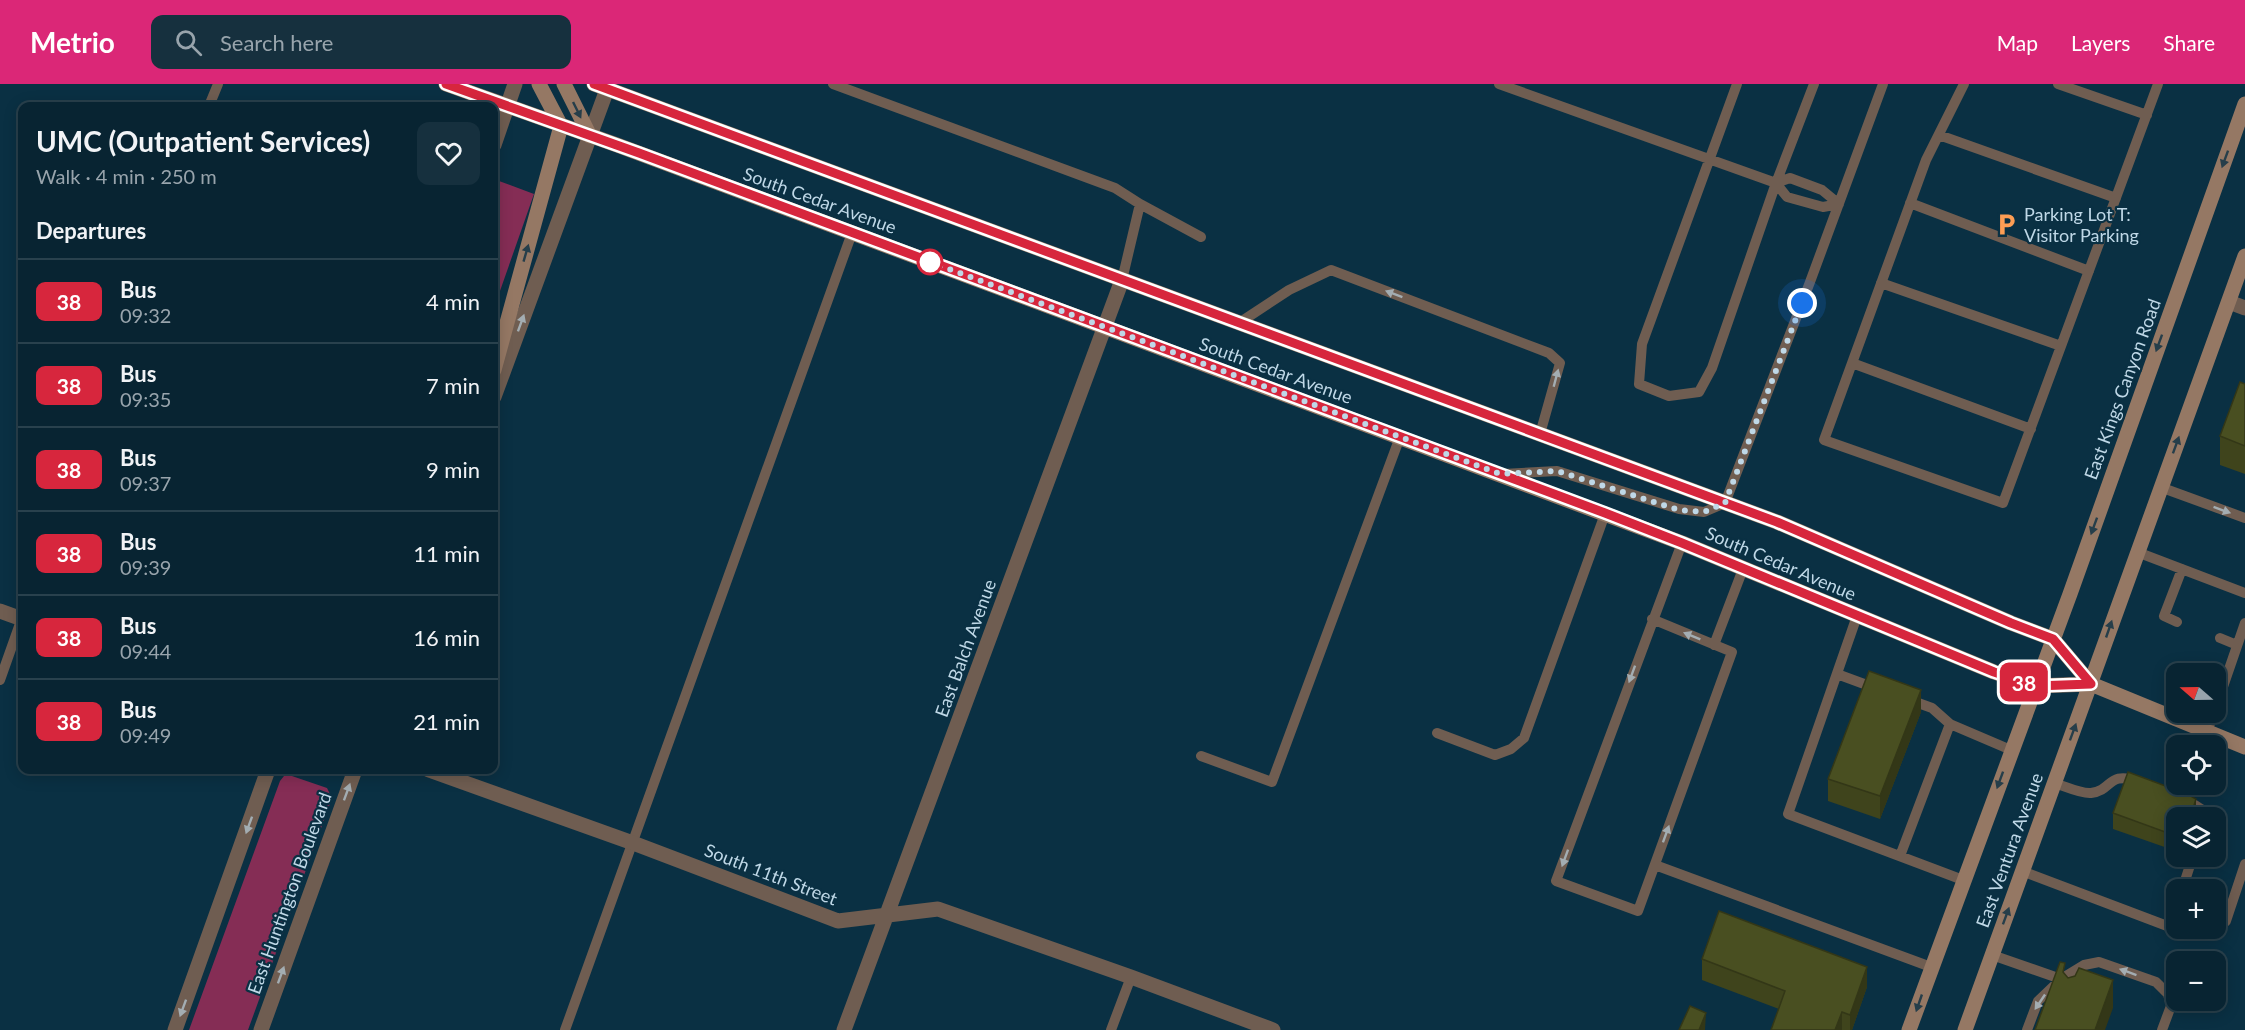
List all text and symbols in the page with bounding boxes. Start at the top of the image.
search box [151,15,571,69]
text: Metrio [30,25,115,59]
icon: search [172,26,205,59]
text: Search here [220,29,333,56]
text: Map [1997,30,2038,55]
text: Layers [2071,30,2130,55]
text: Share [2163,30,2215,55]
one-way arrow [573,102,582,119]
button: heart [417,122,480,185]
text: UMC (Outpatient Services) [36,124,370,158]
one-way arrow [2220,150,2230,168]
street label: South Cedar Avenue [740,162,900,238]
text: Walk · 4 min · 250 m [36,164,217,188]
place label: Parking Lot T: Visitor Parking [2024,203,2139,246]
parking icon: Parking Lot T: Visitor Parking [1993,211,2019,237]
text: Departures [36,217,146,244]
one-way arrow [522,244,531,262]
unlabelled marker [917,249,943,275]
text: Bus [120,276,156,303]
text: 4 min [426,288,480,315]
your location [1787,288,1817,318]
text: 38 [57,289,81,314]
one-way arrow [1385,289,1403,299]
street label: East Kings Canyon Road [2079,296,2165,482]
text: 09:32 [120,303,171,327]
one-way arrow [516,313,526,331]
street label: South Cedar Avenue [1196,332,1356,408]
one-way arrow [2154,334,2164,352]
text: Bus [120,360,156,387]
one-way arrow [1551,369,1561,387]
text: 7 min [426,372,480,399]
text: 38 [57,373,81,398]
text: 09:35 [120,387,171,411]
one-way arrow [2171,436,2181,454]
text: Bus [120,444,156,471]
text: 9 min [426,456,480,483]
text: 38 [57,457,81,482]
text: 09:37 [120,471,171,495]
one-way arrow [2214,505,2232,515]
one-way arrow [2088,518,2098,536]
street label: South Cedar Avenue [1703,521,1859,605]
text: Bus [120,528,156,555]
text: 11 min [413,540,480,567]
text: 38 [57,541,81,566]
text: 09:39 [120,555,171,579]
street label: East Balch Avenue [930,576,1000,720]
text: Bus [120,612,156,639]
one-way arrow [2105,620,2114,638]
text: 16 min [413,624,480,651]
text: 38 [57,625,81,650]
one-way arrow [1683,631,1701,640]
text: 09:44 [120,639,171,663]
line badge: 38 [1997,662,2051,702]
north arrow [2166,663,2226,723]
map controls [2166,663,2226,1011]
one-way arrow [1627,666,1637,684]
text: 38 [2012,670,2036,695]
text: Bus [120,696,156,723]
text: 21 min [413,708,480,735]
text: 38 [57,709,81,734]
text: 09:49 [120,723,171,747]
one-way arrow [2068,723,2078,741]
button: locate [2166,735,2226,795]
street label: East Ventura Avenue [1971,770,2047,930]
one-way arrow [1994,772,2004,790]
one-way arrow [342,782,352,800]
street label: East Huntington Boulevard [242,789,336,997]
button: layers [2166,807,2226,867]
one-way arrow [243,816,253,834]
one-way arrow [1662,825,1671,843]
street label: South 11th Street [702,839,841,910]
one-way arrow [1560,849,1570,867]
button: + [2166,879,2226,939]
one-way arrow [2002,907,2012,925]
button: − [2166,951,2226,1011]
one-way arrow [276,966,286,984]
one-way arrow [2119,967,2137,977]
one-way arrow [2034,993,2046,1009]
one-way arrow [1913,994,1923,1012]
one-way arrow [177,999,187,1017]

